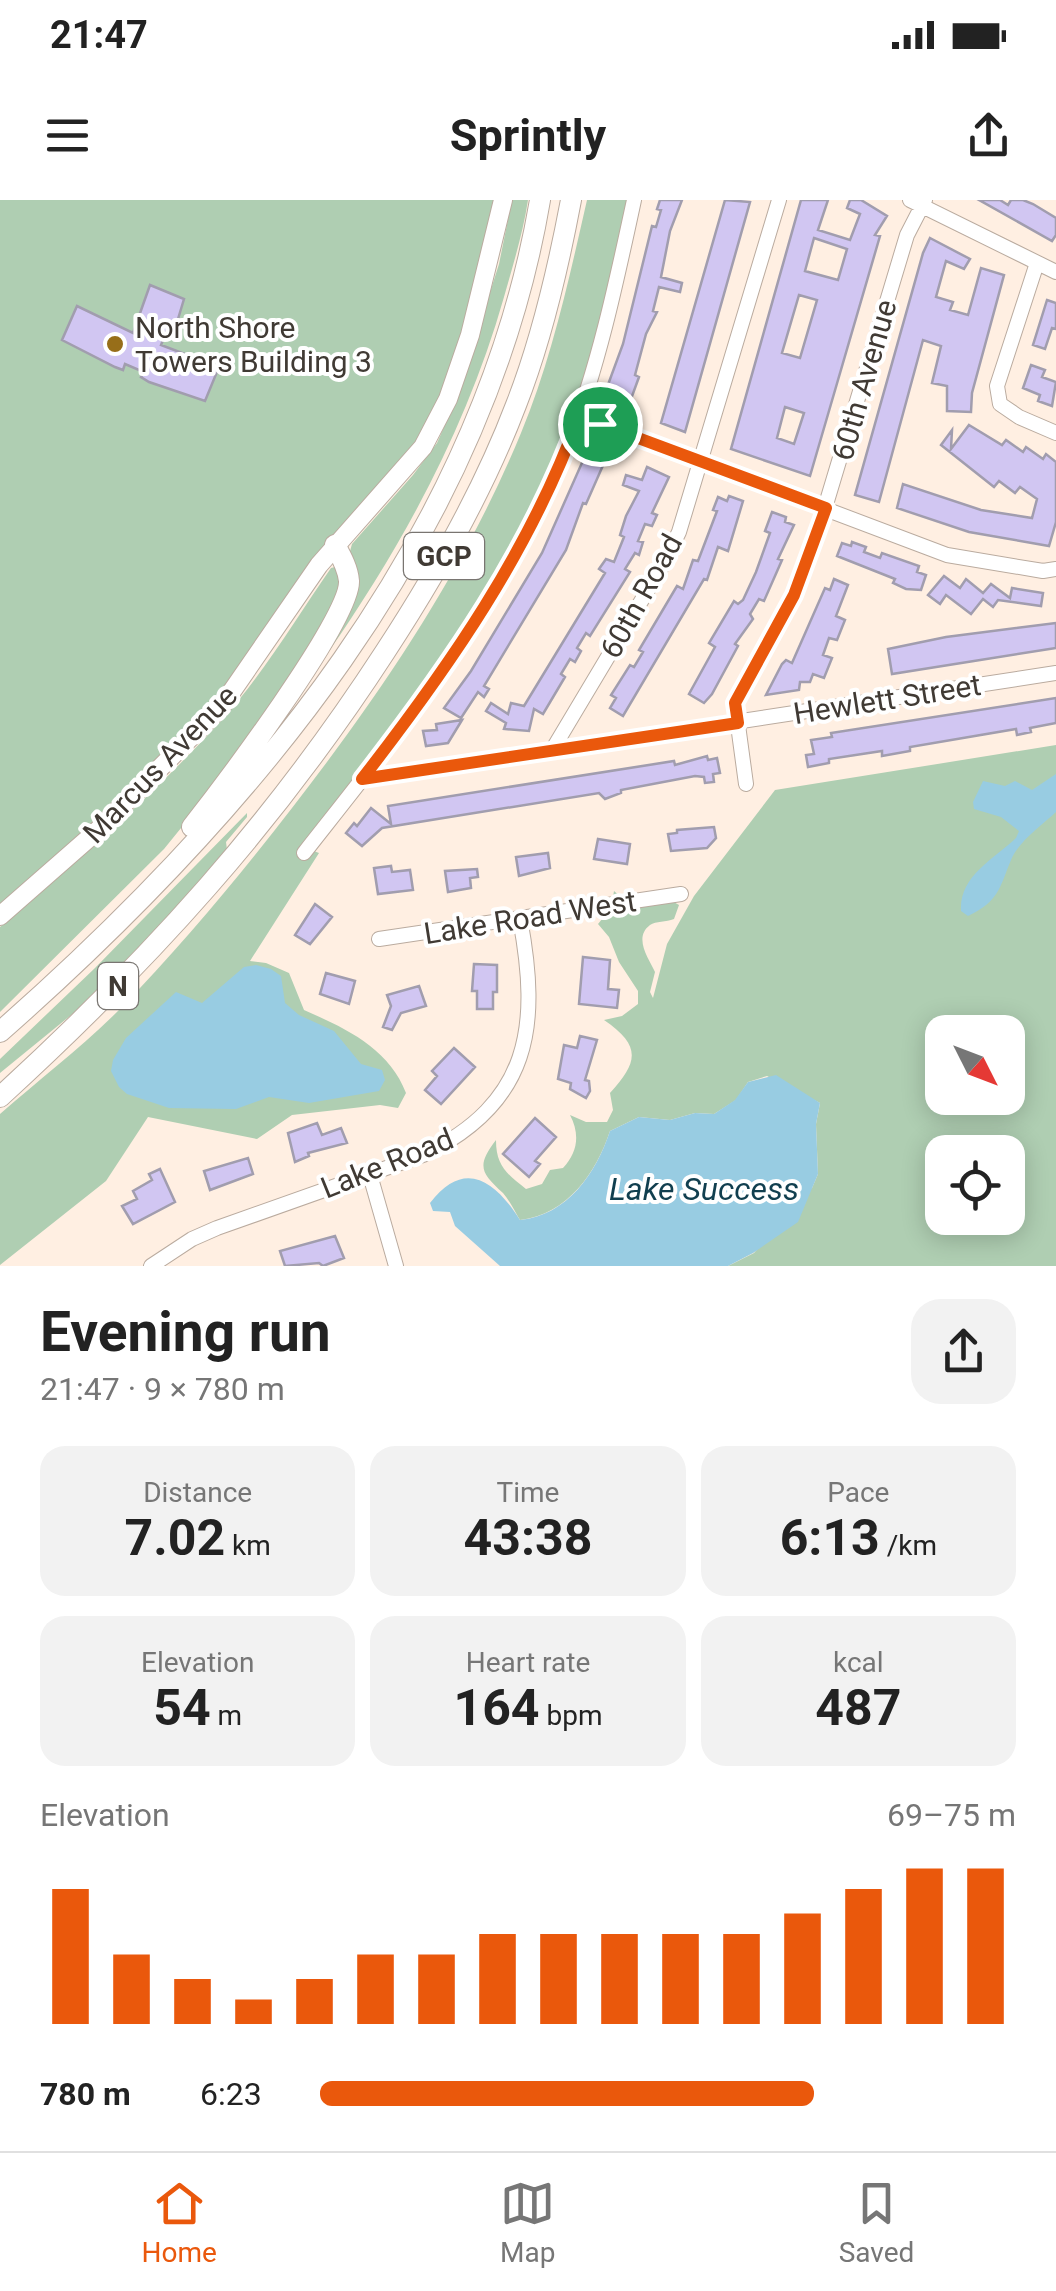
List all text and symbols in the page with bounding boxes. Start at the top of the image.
text: 21:47 [50,13,148,57]
icon: menu [40,108,95,163]
icon: share [961,108,1016,163]
text: Sprintly [450,109,606,162]
street label: 60th Avenue [824,296,904,464]
place label: North Shore Towers Building 3 [135,310,372,379]
marker: North Shore Towers Building 3 [104,333,126,355]
pin [558,382,643,467]
icon: arrive [573,397,628,452]
street label: 60th Road [593,528,689,664]
road number: GCP [404,533,484,579]
street label: Hewlett Street [791,667,983,731]
street label: Marcus Avenue [76,678,244,850]
street label: Lake Road West [421,883,639,951]
road number: N [98,963,138,1009]
north arrow [925,1015,1025,1115]
map controls [925,1015,1025,1235]
street label: Lake Road [316,1121,458,1205]
button: locate [925,1135,1025,1235]
water label: Lake Success [609,1170,799,1208]
button: share [911,1299,1016,1404]
text: Evening run [40,1300,331,1364]
text: 21:47 · 9 × 780 m [40,1370,285,1408]
text: Distance [143,1476,252,1509]
text: Time [497,1476,559,1509]
text: Pace [827,1476,889,1509]
text: 7.02 [125,1509,225,1567]
text: 43:38 [464,1509,592,1567]
text: 6:13 [780,1509,880,1567]
text: km [225,1529,271,1562]
text: /km [880,1529,937,1562]
text: Elevation [141,1646,254,1679]
text: Heart rate [466,1646,590,1679]
text: kcal [833,1646,884,1679]
text: 54 [153,1679,211,1737]
text: 164 [453,1679,540,1737]
text: 487 [815,1679,901,1737]
text: m [211,1699,242,1732]
text: bpm [540,1699,603,1732]
text: Elevation [40,1796,170,1834]
text: 69–75 m [887,1796,1016,1834]
text: 780 m [40,2075,131,2113]
text: 6:23 [200,2075,262,2113]
tab: Home [142,2176,217,2269]
tab: Map [500,2176,556,2269]
tab: Saved [839,2176,914,2269]

